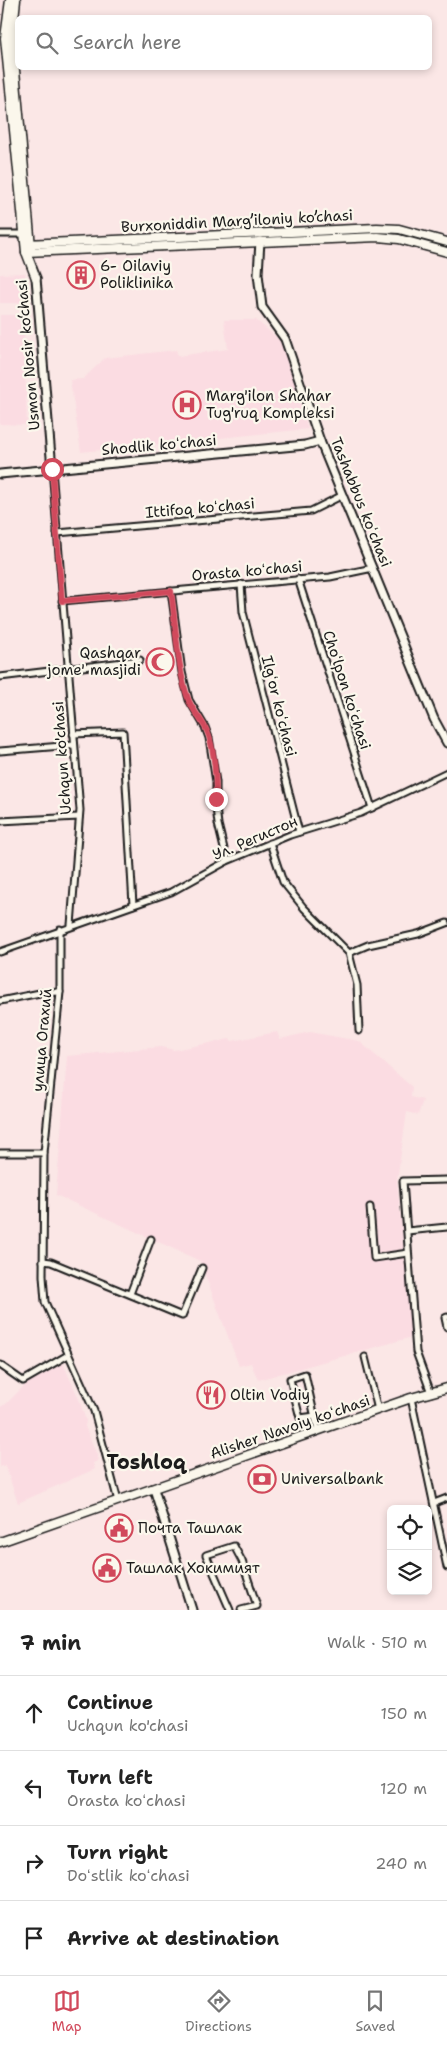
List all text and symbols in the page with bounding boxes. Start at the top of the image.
search box [15,15,432,70]
icon: search [33,29,61,57]
text: Search here [73,30,182,55]
street label: Burxoniddin Marg’iloniy ko’chasi [120,205,354,237]
place label: 6- Oilaviy Poliklinika [100,256,174,293]
building icon: 6- Oilaviy Poliklinika [66,260,96,290]
street label: Usmon Nosir ko‘chasi [11,279,45,431]
place label: Marg'ilon Shahar Tug'ruq Kompleksi [206,386,335,423]
hospital icon: Marg'ilon Shahar Tug'ruq Kompleksi [172,390,202,420]
street label: Shodlik koʻchasi [101,430,217,460]
street label: Tashabbus koʻchasi [326,434,396,570]
route start [41,458,64,481]
street label: Ittifoq koʻchasi [144,493,256,523]
street label: Orasta koʻchasi [191,556,303,586]
street label: Choʻlpon koʻchasi [318,628,376,752]
place label: Qashqar jome' masjidi [46,643,141,680]
mosque icon: Qashqar jome' masjidi [145,647,175,677]
street label: Ilgʻor koʻchasi [257,653,301,759]
street label: Uchqun ko'chasi [48,700,76,816]
route end [205,788,228,811]
street label: Ул. Регистон [209,811,301,865]
street label: улица Огахий [28,987,56,1092]
restaurant icon: Oltin Vodiy [196,1380,226,1410]
place label: Oltin Vodiy [230,1385,310,1405]
street label: Alisher Navoiy koʻchasi [207,1390,373,1464]
district label: Toshloq [106,1449,188,1475]
bank icon: Universalbank [247,1464,277,1494]
place label: Universalbank [281,1469,384,1489]
map controls [387,1505,432,1595]
button: locate [387,1505,432,1550]
public building icon: Почта Ташлак [104,1513,134,1543]
place label: Почта Ташлак [138,1518,242,1538]
button: layers [387,1550,432,1595]
public building icon: Ташлак Хокимият [92,1553,122,1583]
place label: Ташлак Хокимият [126,1558,260,1578]
text: 7 min [20,1629,81,1657]
text: Walk · 510 m [327,1632,427,1653]
text: Continue [67,1690,153,1715]
icon: ahead [20,1699,48,1727]
text: 150 m [380,1703,427,1724]
text: Uchqun ko'chasi [67,1715,189,1736]
text: Turn left [67,1765,153,1790]
icon: left [20,1774,48,1802]
text: 120 m [380,1778,427,1799]
text: Orasta koʻchasi [67,1790,186,1811]
text: Turn right [67,1840,168,1865]
icon: right [20,1849,48,1877]
text: 240 m [375,1853,427,1874]
text: Doʻstlik koʻchasi [67,1865,190,1886]
icon: arrive [20,1924,48,1952]
text: Arrive at destination [67,1926,279,1951]
tab: Map [52,1987,82,2035]
tab: Directions [185,1987,252,2035]
tab: Saved [356,1987,395,2035]

